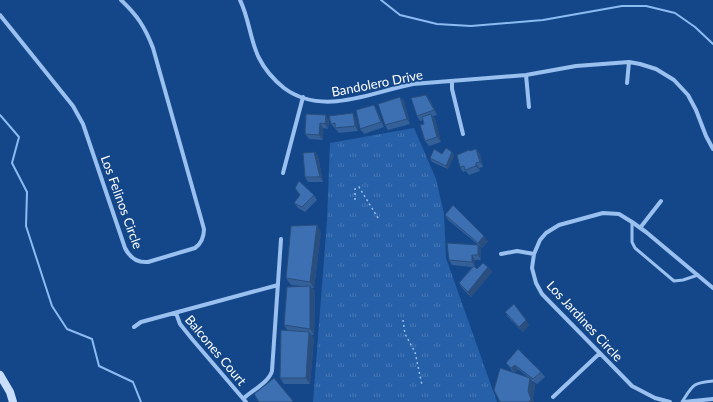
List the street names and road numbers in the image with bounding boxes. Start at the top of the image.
street label: Bandolero Drive [330,66,424,100]
street label: Los Felinos Circle [98,153,146,251]
street label: Los Jardines Circle [544,277,626,365]
street label: Balcones Court [182,312,250,389]

